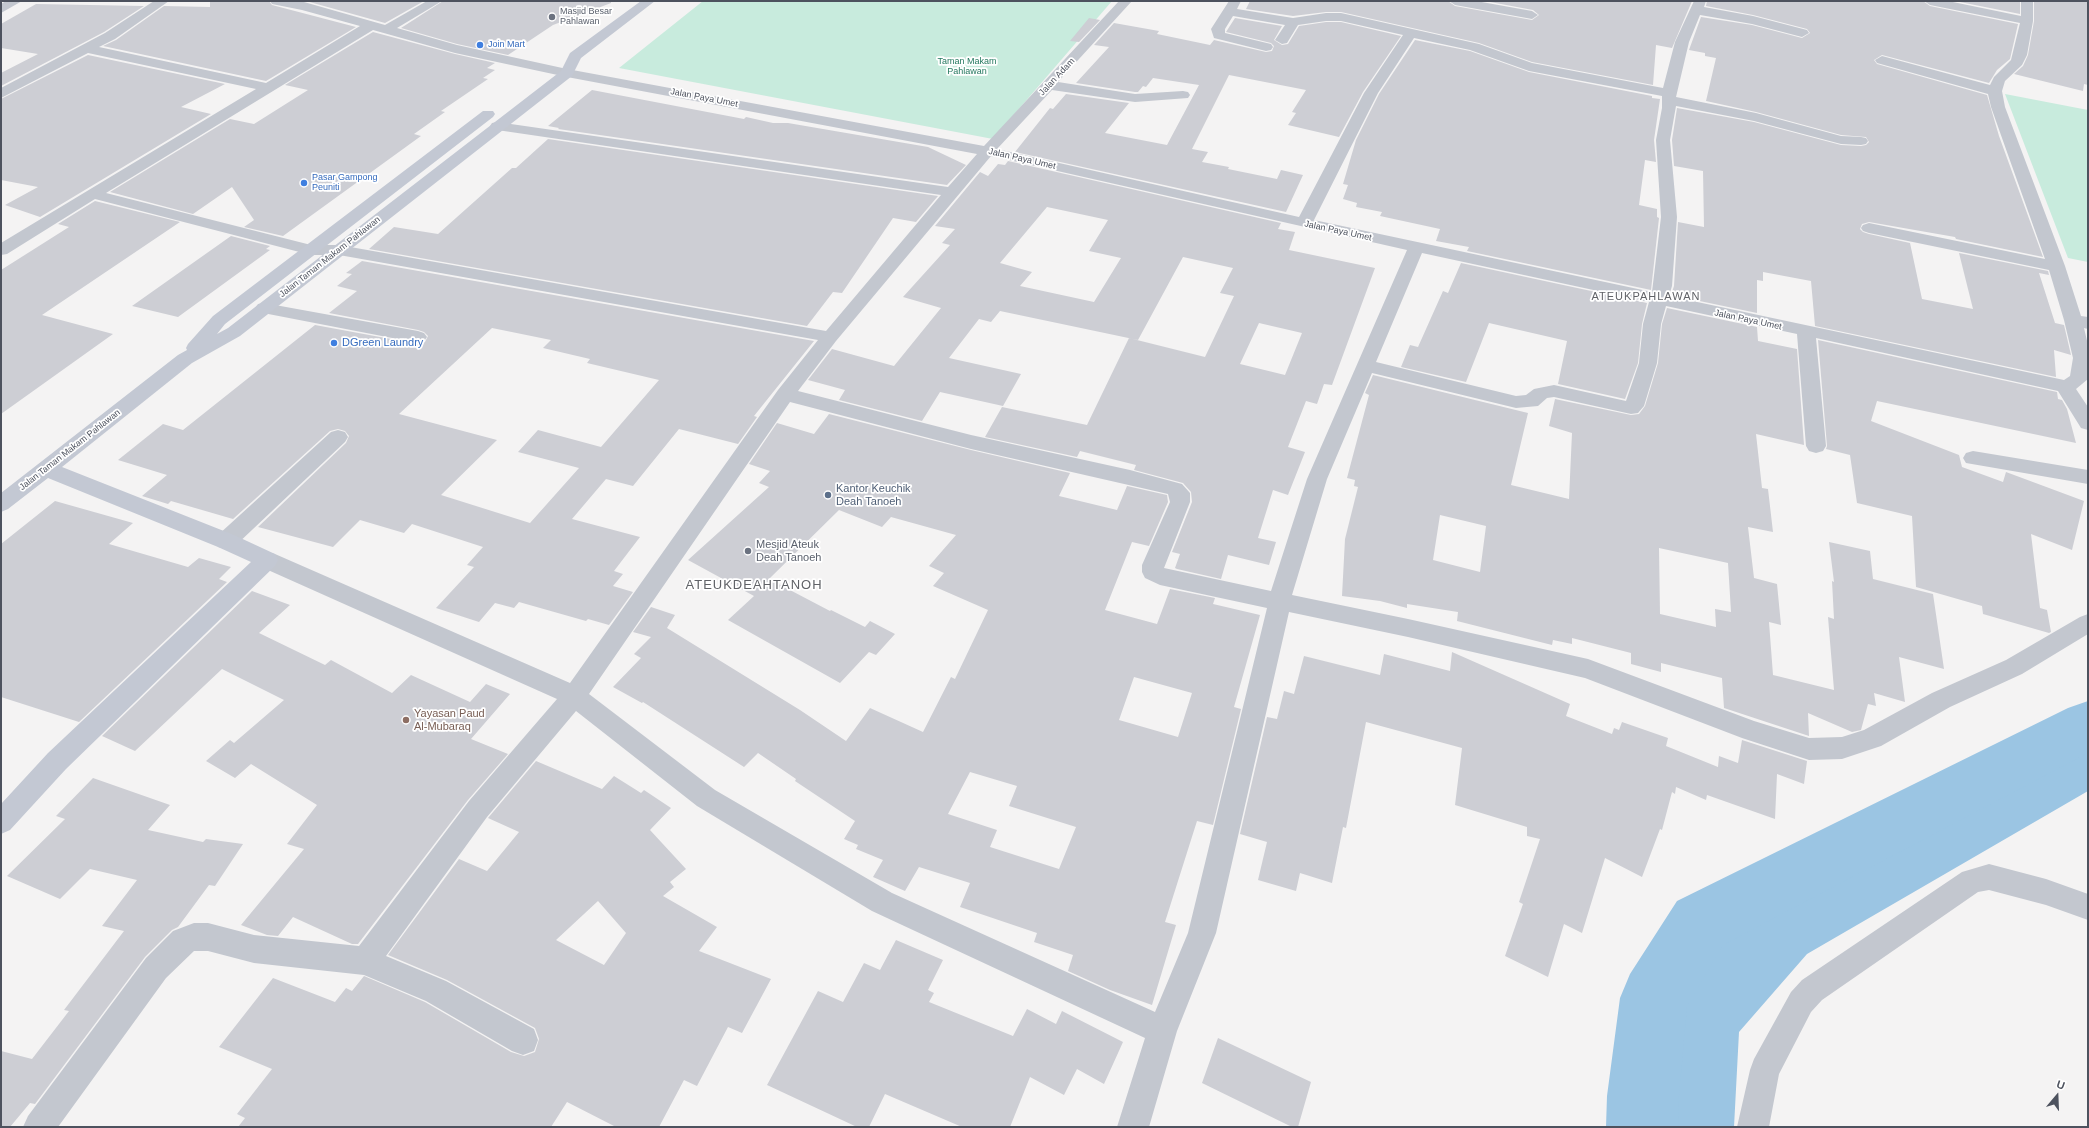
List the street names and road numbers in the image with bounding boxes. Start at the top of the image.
street label: Jalan Adam [1037,56,1077,98]
street label: Jalan Paya Umet [669,86,739,110]
street label: Jalan Paya Umet [987,146,1057,172]
street label: Jalan Taman Makam Pahlawan [277,214,383,300]
street label: Jalan Paya Umet [1303,219,1373,243]
street label: Jalan Paya Umet [1713,308,1783,332]
street label: Jalan Taman Makam Pahlawan [17,407,123,493]

